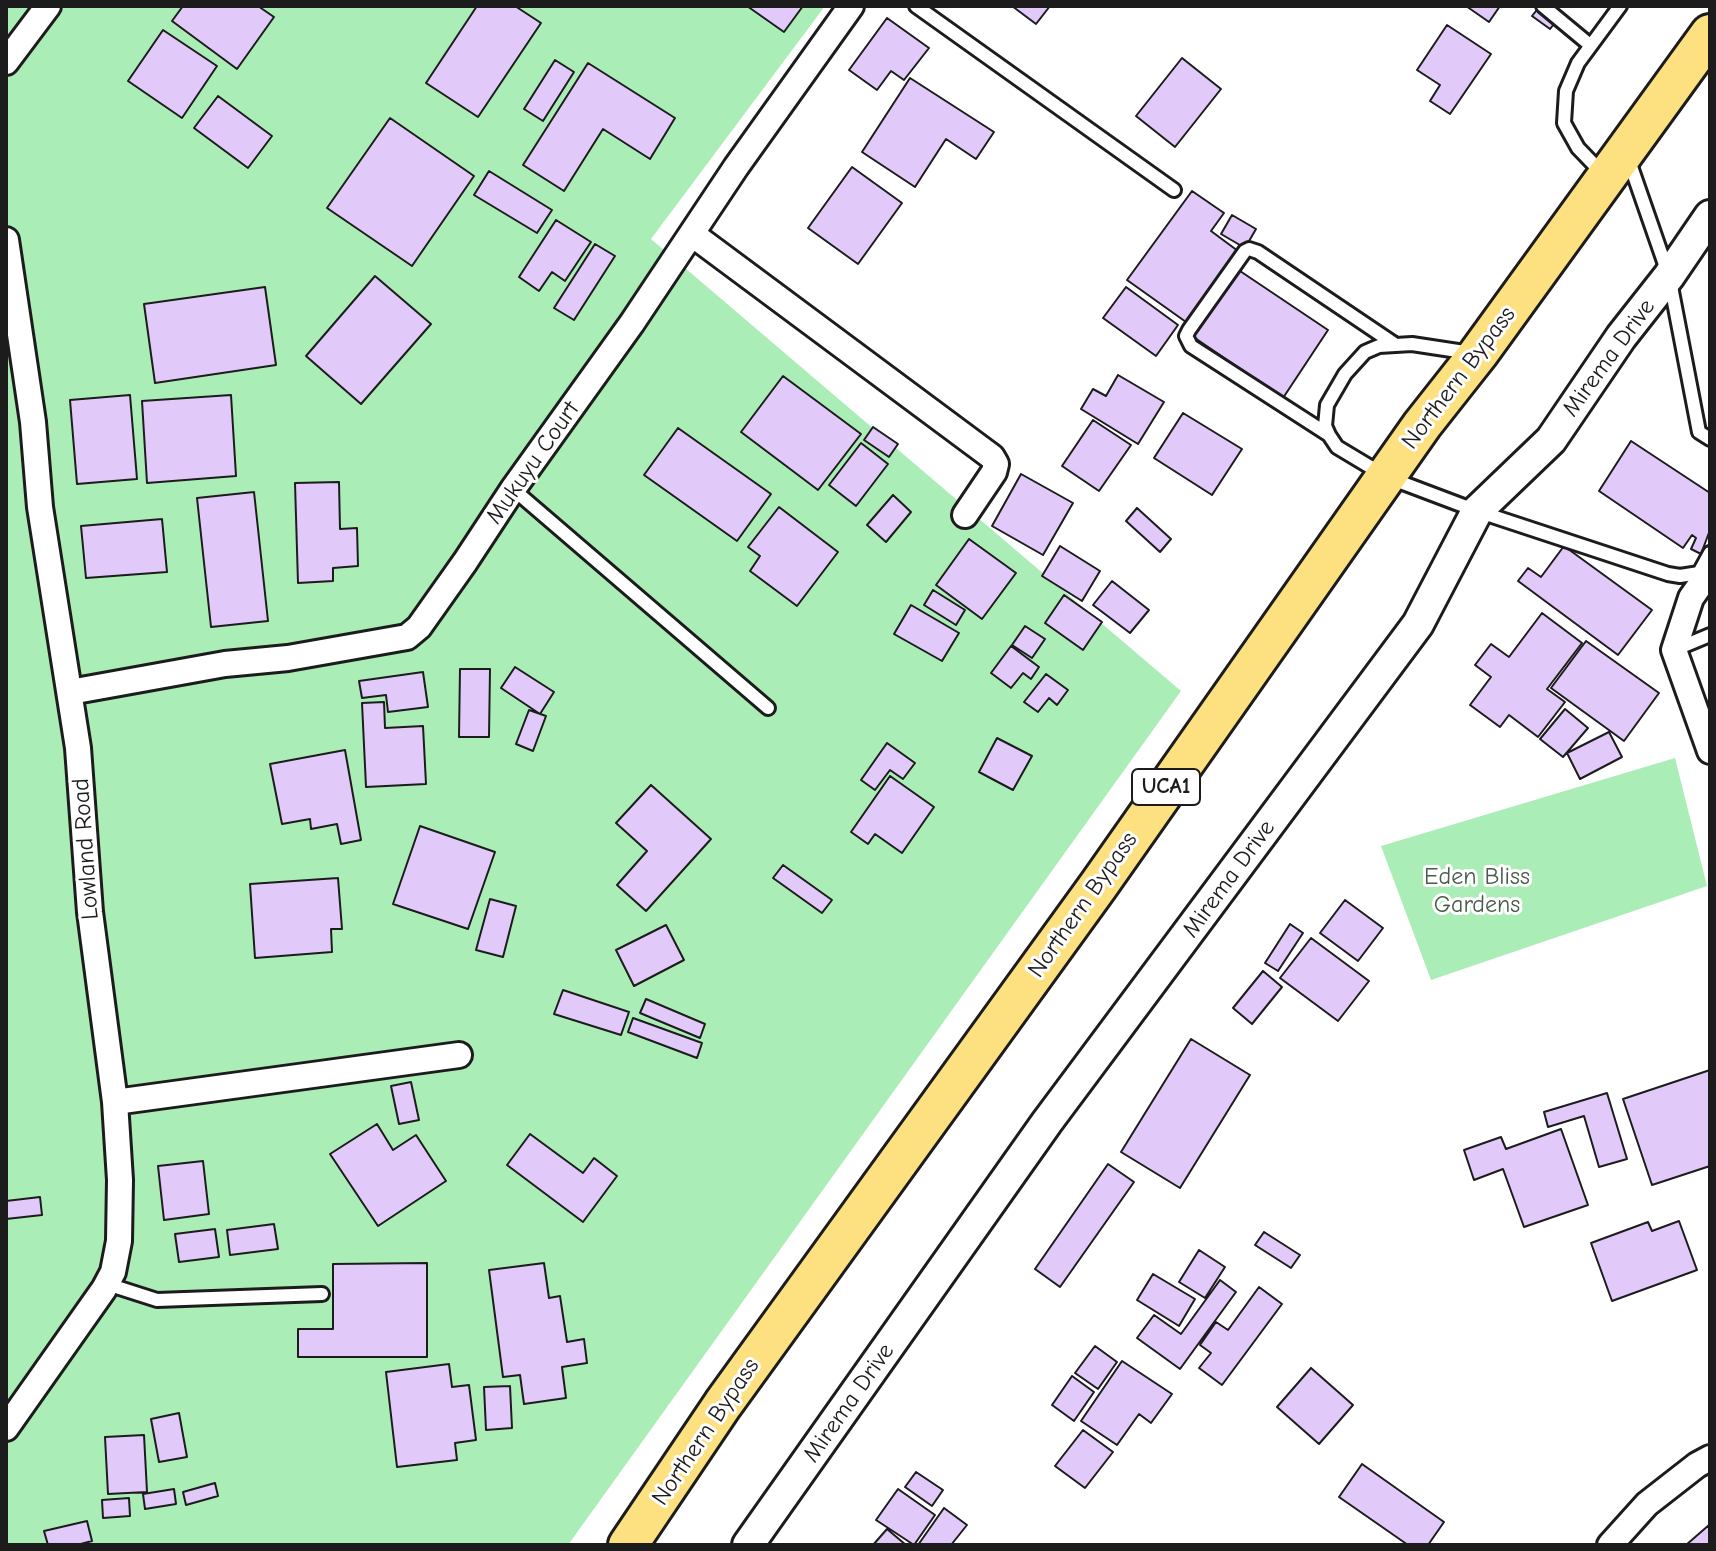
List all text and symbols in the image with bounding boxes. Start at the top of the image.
street label: Mirema Drive [1557,293,1661,423]
street label: Northern Bypass [1396,301,1522,455]
street label: Mukuyu Court [480,396,586,530]
road number: UCA1 [1132,769,1200,805]
street label: Lowland Road [67,777,105,921]
street label: Mirema Drive [1177,814,1281,944]
street label: Northern Bypass [1022,827,1144,983]
park label: Eden Bliss Gardens [1424,863,1530,919]
street label: Mirema Drive [797,1338,901,1468]
street label: Northern Bypass [646,1353,766,1511]

